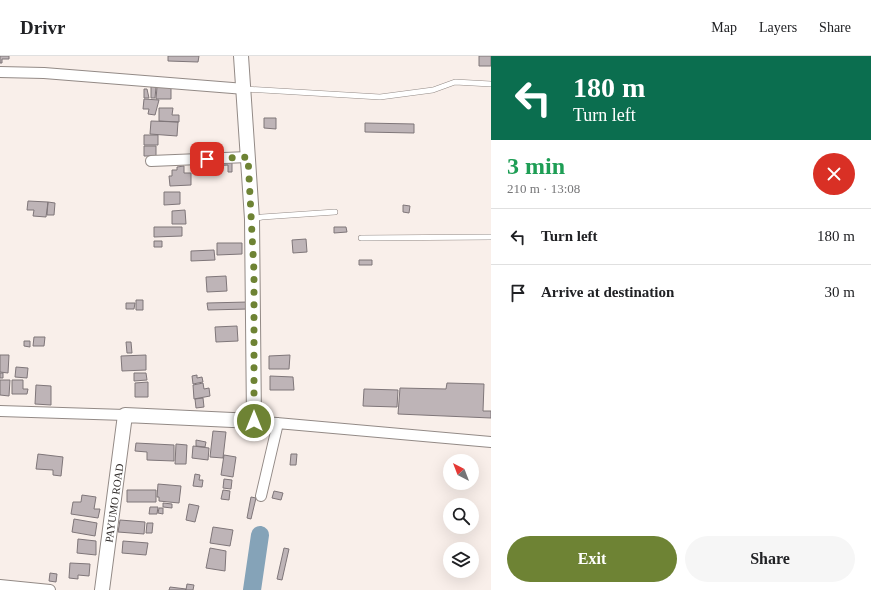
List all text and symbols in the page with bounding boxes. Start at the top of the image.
text: Drivr [20,17,65,38]
text: Map [711,20,737,35]
text: Layers [759,20,797,35]
text: Share [819,20,851,35]
icon: left [507,72,559,124]
text: 180 m [573,72,645,103]
text: Turn left [573,105,636,125]
pin [190,142,224,176]
icon: arrive [196,148,218,170]
text: 3 min [507,153,565,179]
button: close [813,153,855,195]
text: 210 m · 13:08 [507,181,580,196]
icon: left [507,226,529,248]
text: Turn left [541,228,598,244]
text: 180 m [817,228,855,244]
icon: arrive [507,282,529,304]
text: Arrive at destination [541,284,674,300]
text: 30 m [825,284,855,300]
position arrow [233,400,275,442]
north arrow [443,454,479,490]
map controls [443,454,479,578]
street label: PAYUMO ROAD [103,463,125,543]
button: search [443,498,479,534]
button: Exit [507,536,677,582]
button: Share [685,536,855,582]
button: layers [443,542,479,578]

